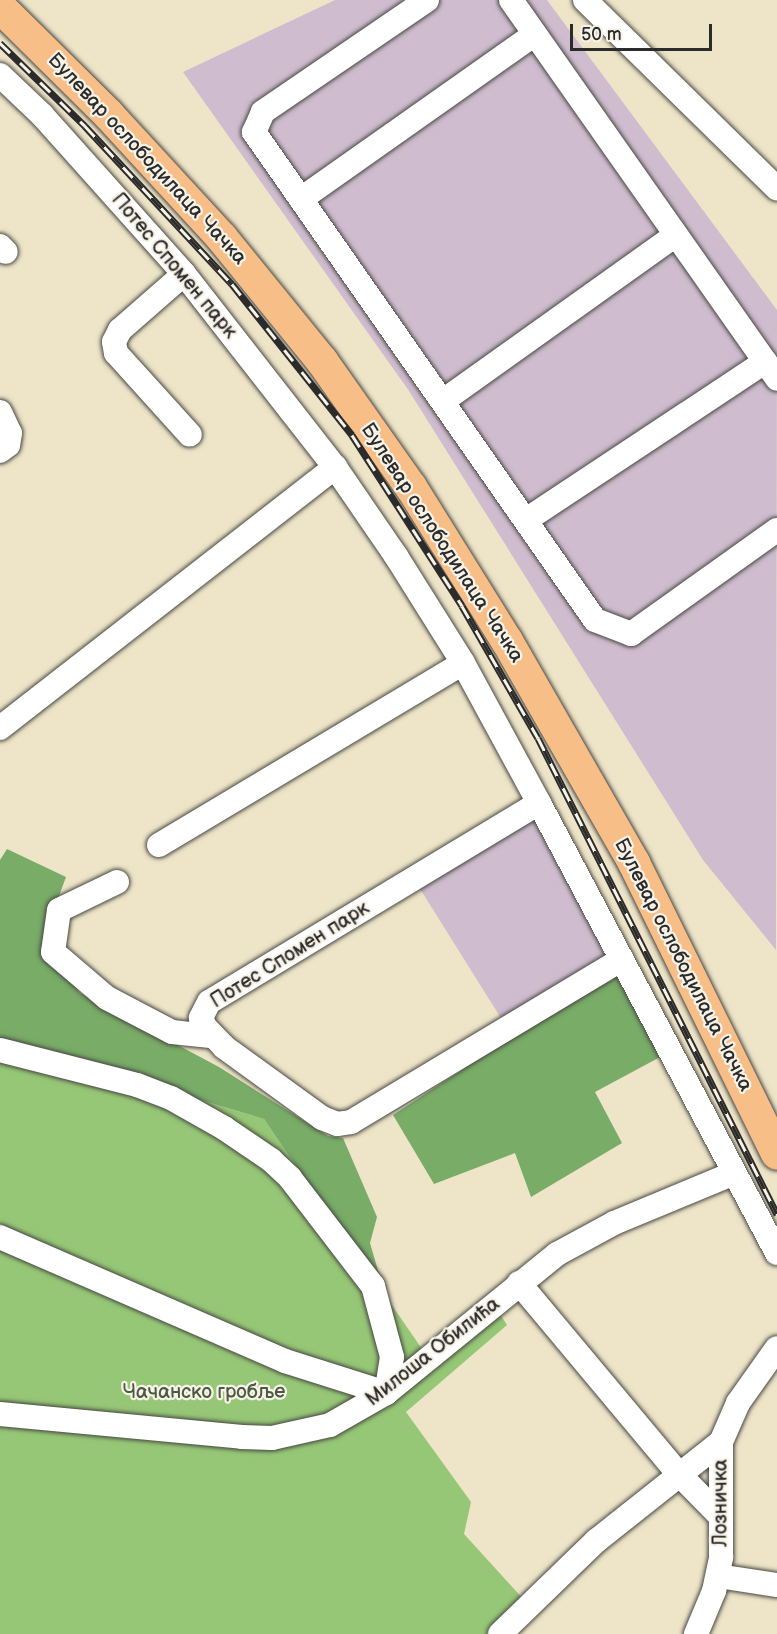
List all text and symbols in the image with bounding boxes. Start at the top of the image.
scale bar [573,12,716,50]
text: 50 m [581,24,622,45]
street label: Булевар ослободилаца Чачка [43,48,251,270]
street label: Потес Спомен парк [106,188,242,344]
street label: Булевар ослободилаца Чачка [356,419,528,667]
street label: Булевар ослободилаца Чачка [609,835,757,1095]
street label: Потес Спомен парк [206,896,374,1014]
street label: Милоша Обилића [361,1292,505,1412]
park label: Чачанско гробље [123,1380,285,1404]
street label: Лозничка [709,1459,733,1547]

